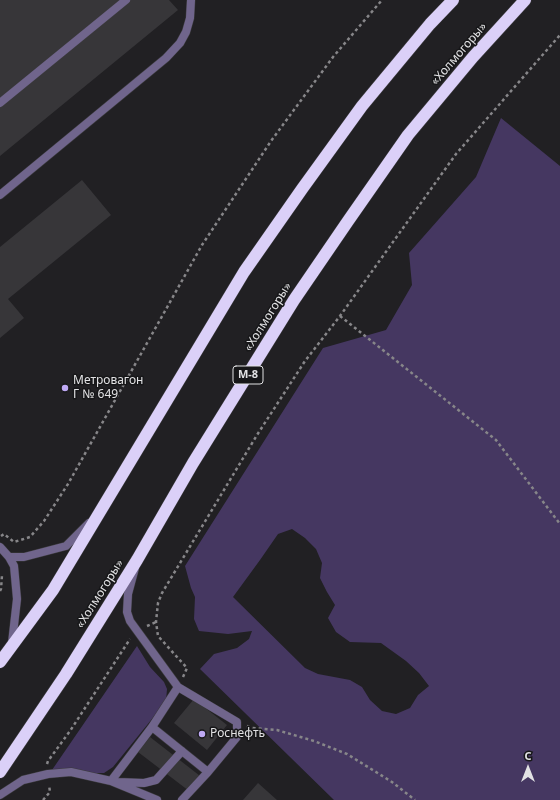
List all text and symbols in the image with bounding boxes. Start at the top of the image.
street label: «Холмогоры» [428,20,490,88]
street label: «Холмогоры» [241,280,295,354]
road number: М-8 [233,366,263,384]
place label: Метровагон Г № 649 [73,374,143,402]
marker: Метровагон Г № 649 [60,383,70,393]
street label: «Холмогоры» [73,557,127,631]
place label: Роснефть [210,727,265,741]
marker: Роснефть [197,729,207,739]
north arrow [508,748,548,788]
text: С [524,748,532,763]

